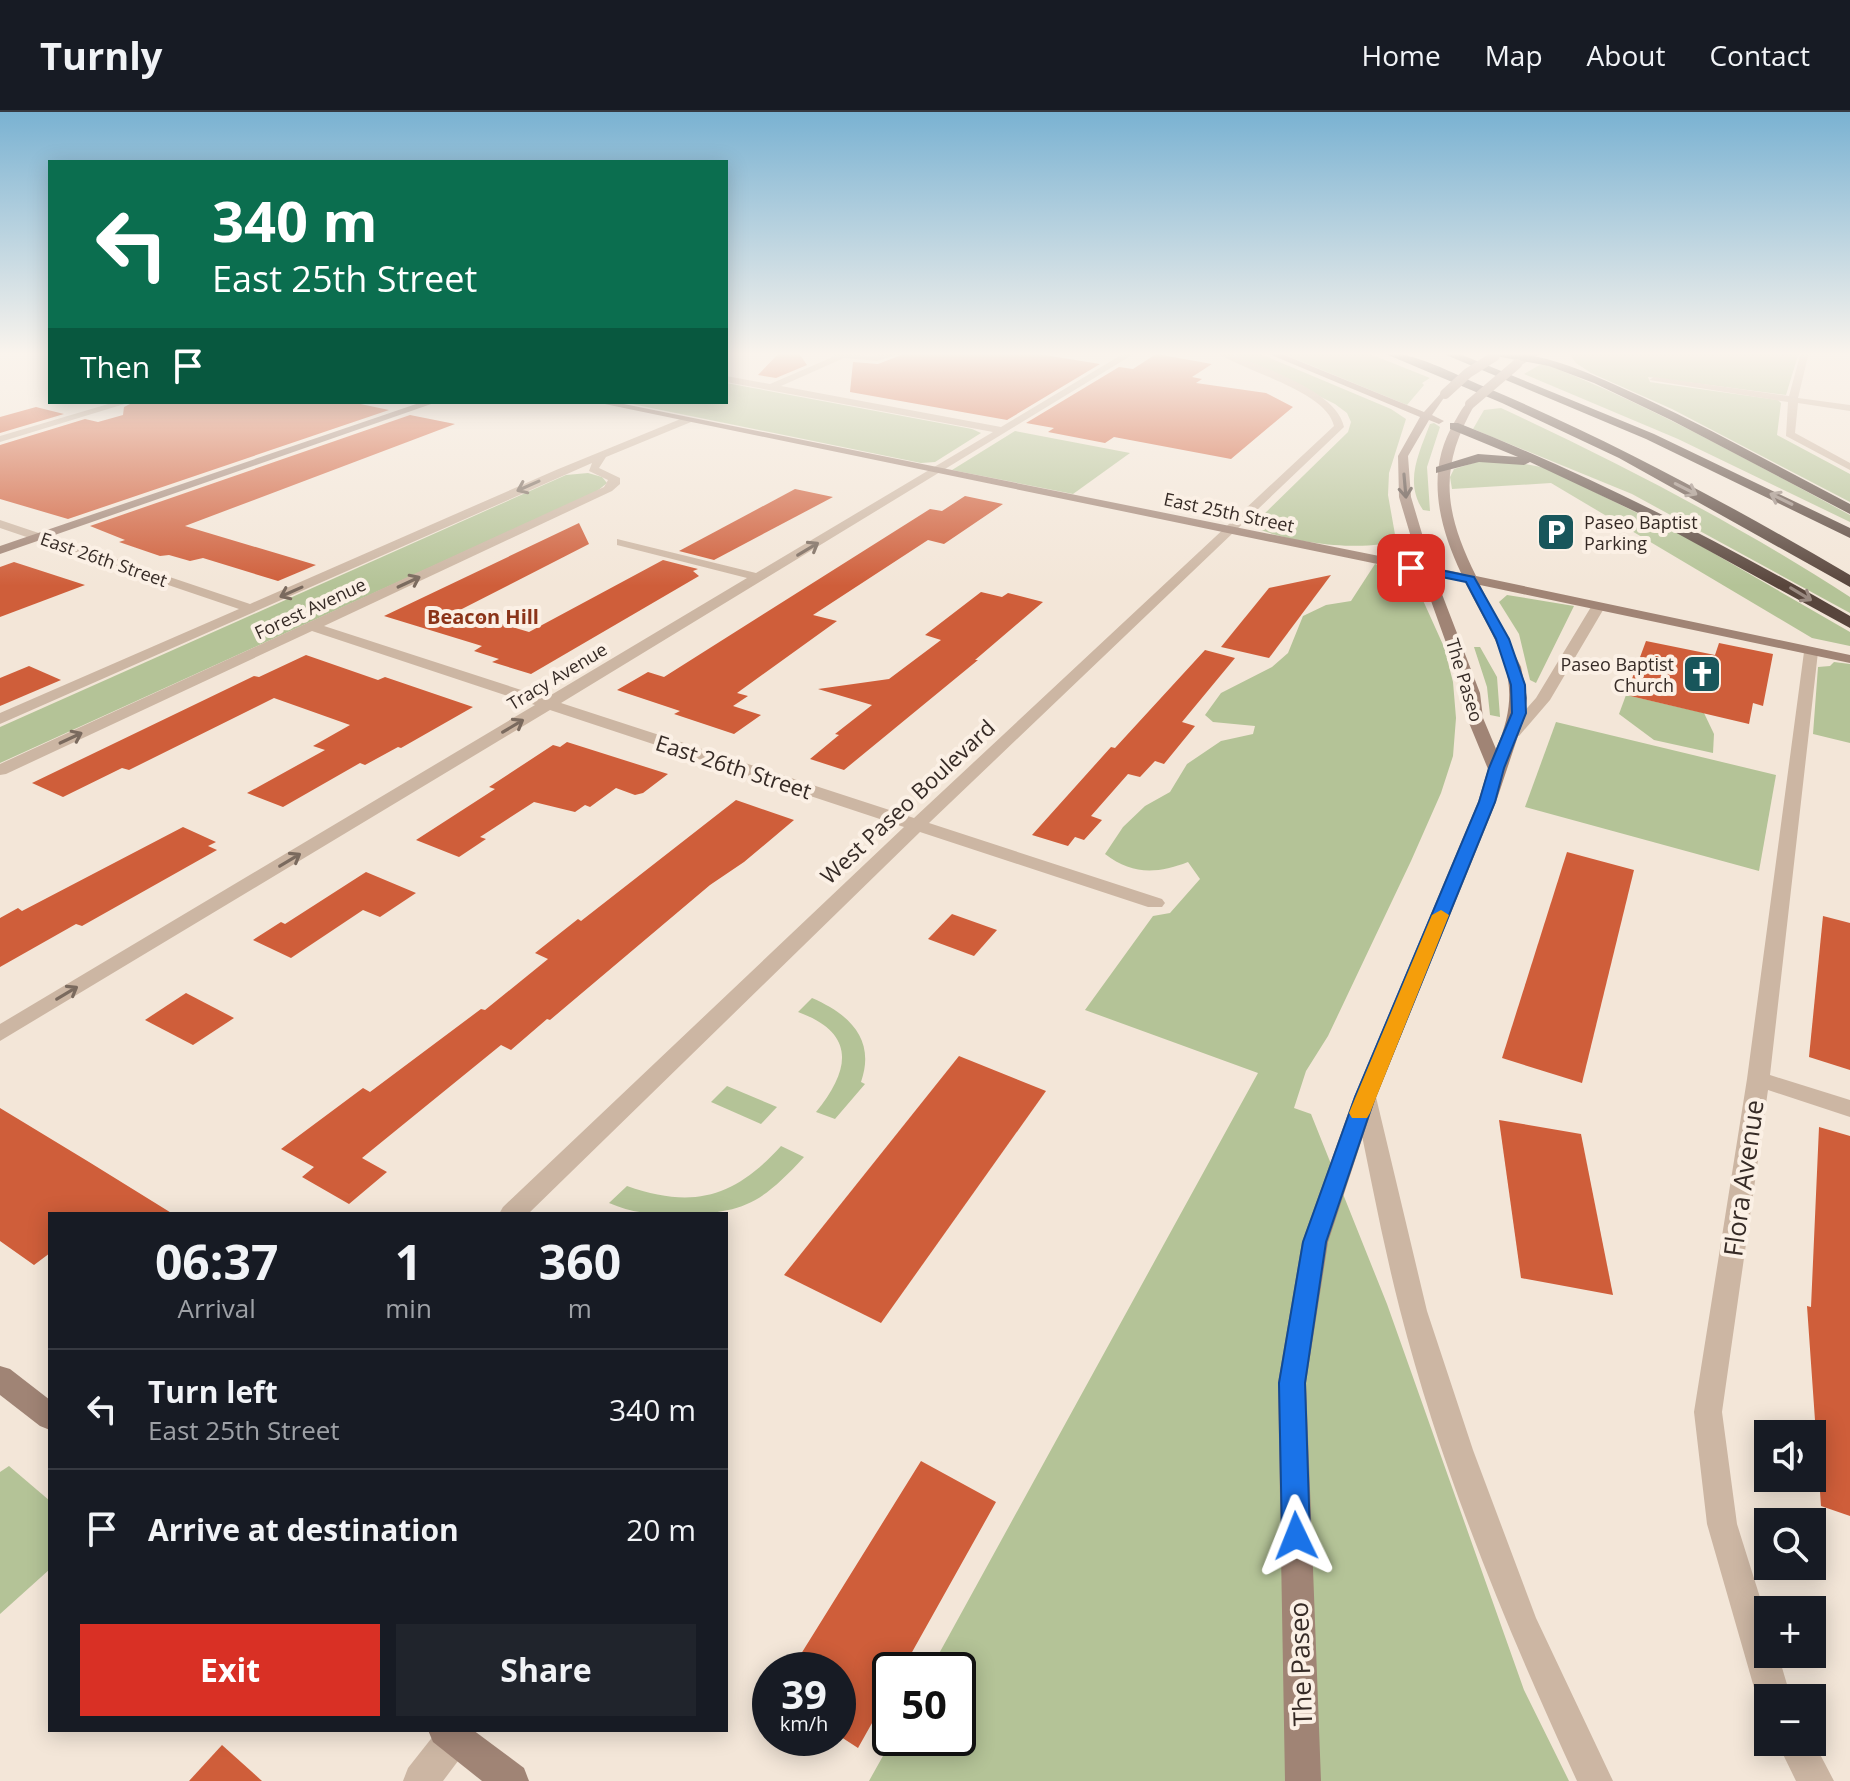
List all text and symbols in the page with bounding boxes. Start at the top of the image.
text: Turnly [40,29,162,81]
text: Home [1362,36,1441,74]
text: Map [1485,36,1543,74]
text: About [1587,36,1665,74]
text: Contact [1709,36,1810,74]
text: 340 m [212,182,378,258]
icon: left [80,192,184,296]
text: East 25th Street [212,254,477,303]
icon: arrive [166,344,210,388]
text: Then [80,346,150,387]
one-way arrow [1398,472,1413,499]
one-way arrow [517,479,541,494]
one-way arrow [1673,482,1697,498]
street label: East 25th Street [1162,486,1296,538]
one-way arrow [1769,491,1793,506]
place label: Paseo Baptist Parking [1584,510,1698,555]
parking icon: Paseo Baptist Parking [1535,511,1577,553]
street label: East 26th Street [37,526,171,592]
pin [1377,534,1445,602]
one-way arrow [796,541,819,557]
icon: arrive [1389,546,1433,590]
street label: Forest Avenue [251,572,369,644]
one-way arrow [397,574,421,589]
one-way arrow [279,585,303,600]
one-way arrow [1789,586,1812,602]
district label: Beacon Hill [427,603,539,630]
street label: The Paseo [1441,635,1489,725]
street label: Tracy Avenue [503,637,611,715]
place label: Paseo Baptist Church [1560,652,1674,697]
church icon: Paseo Baptist Church [1681,653,1723,695]
street label: West Paseo Boulevard [813,712,1001,890]
one-way arrow [501,717,524,733]
street label: East 26th Street [652,727,816,805]
one-way arrow [59,730,83,745]
one-way arrow [278,851,301,867]
one-way arrow [55,985,78,1001]
street label: Flora Avenue [1714,1097,1772,1259]
text: 06:37 [155,1229,278,1294]
text: 1 [395,1229,422,1294]
text: 360 [539,1229,621,1294]
text: Arrival [177,1290,256,1326]
text: min [385,1290,432,1326]
text: m [568,1290,592,1326]
text: Turn left [148,1371,278,1412]
icon: left [80,1387,124,1431]
text: 340 m [609,1389,696,1430]
text: East 25th Street [148,1412,340,1448]
map controls [1754,1420,1826,1756]
button: sound [1754,1420,1826,1492]
position arrow [1254,1494,1338,1578]
icon: arrive [80,1507,124,1551]
button: search [1754,1508,1826,1580]
text: Arrive at destination [148,1509,459,1550]
text: 20 m [626,1509,696,1550]
button: + [1754,1596,1826,1668]
street label: The Paseo [1280,1601,1320,1727]
button: Exit [80,1624,380,1716]
button: Share [396,1624,696,1716]
speed limit sign: 50 [872,1652,976,1756]
text: 39 [781,1666,827,1721]
button: − [1754,1684,1826,1756]
text: km/h [780,1710,828,1737]

